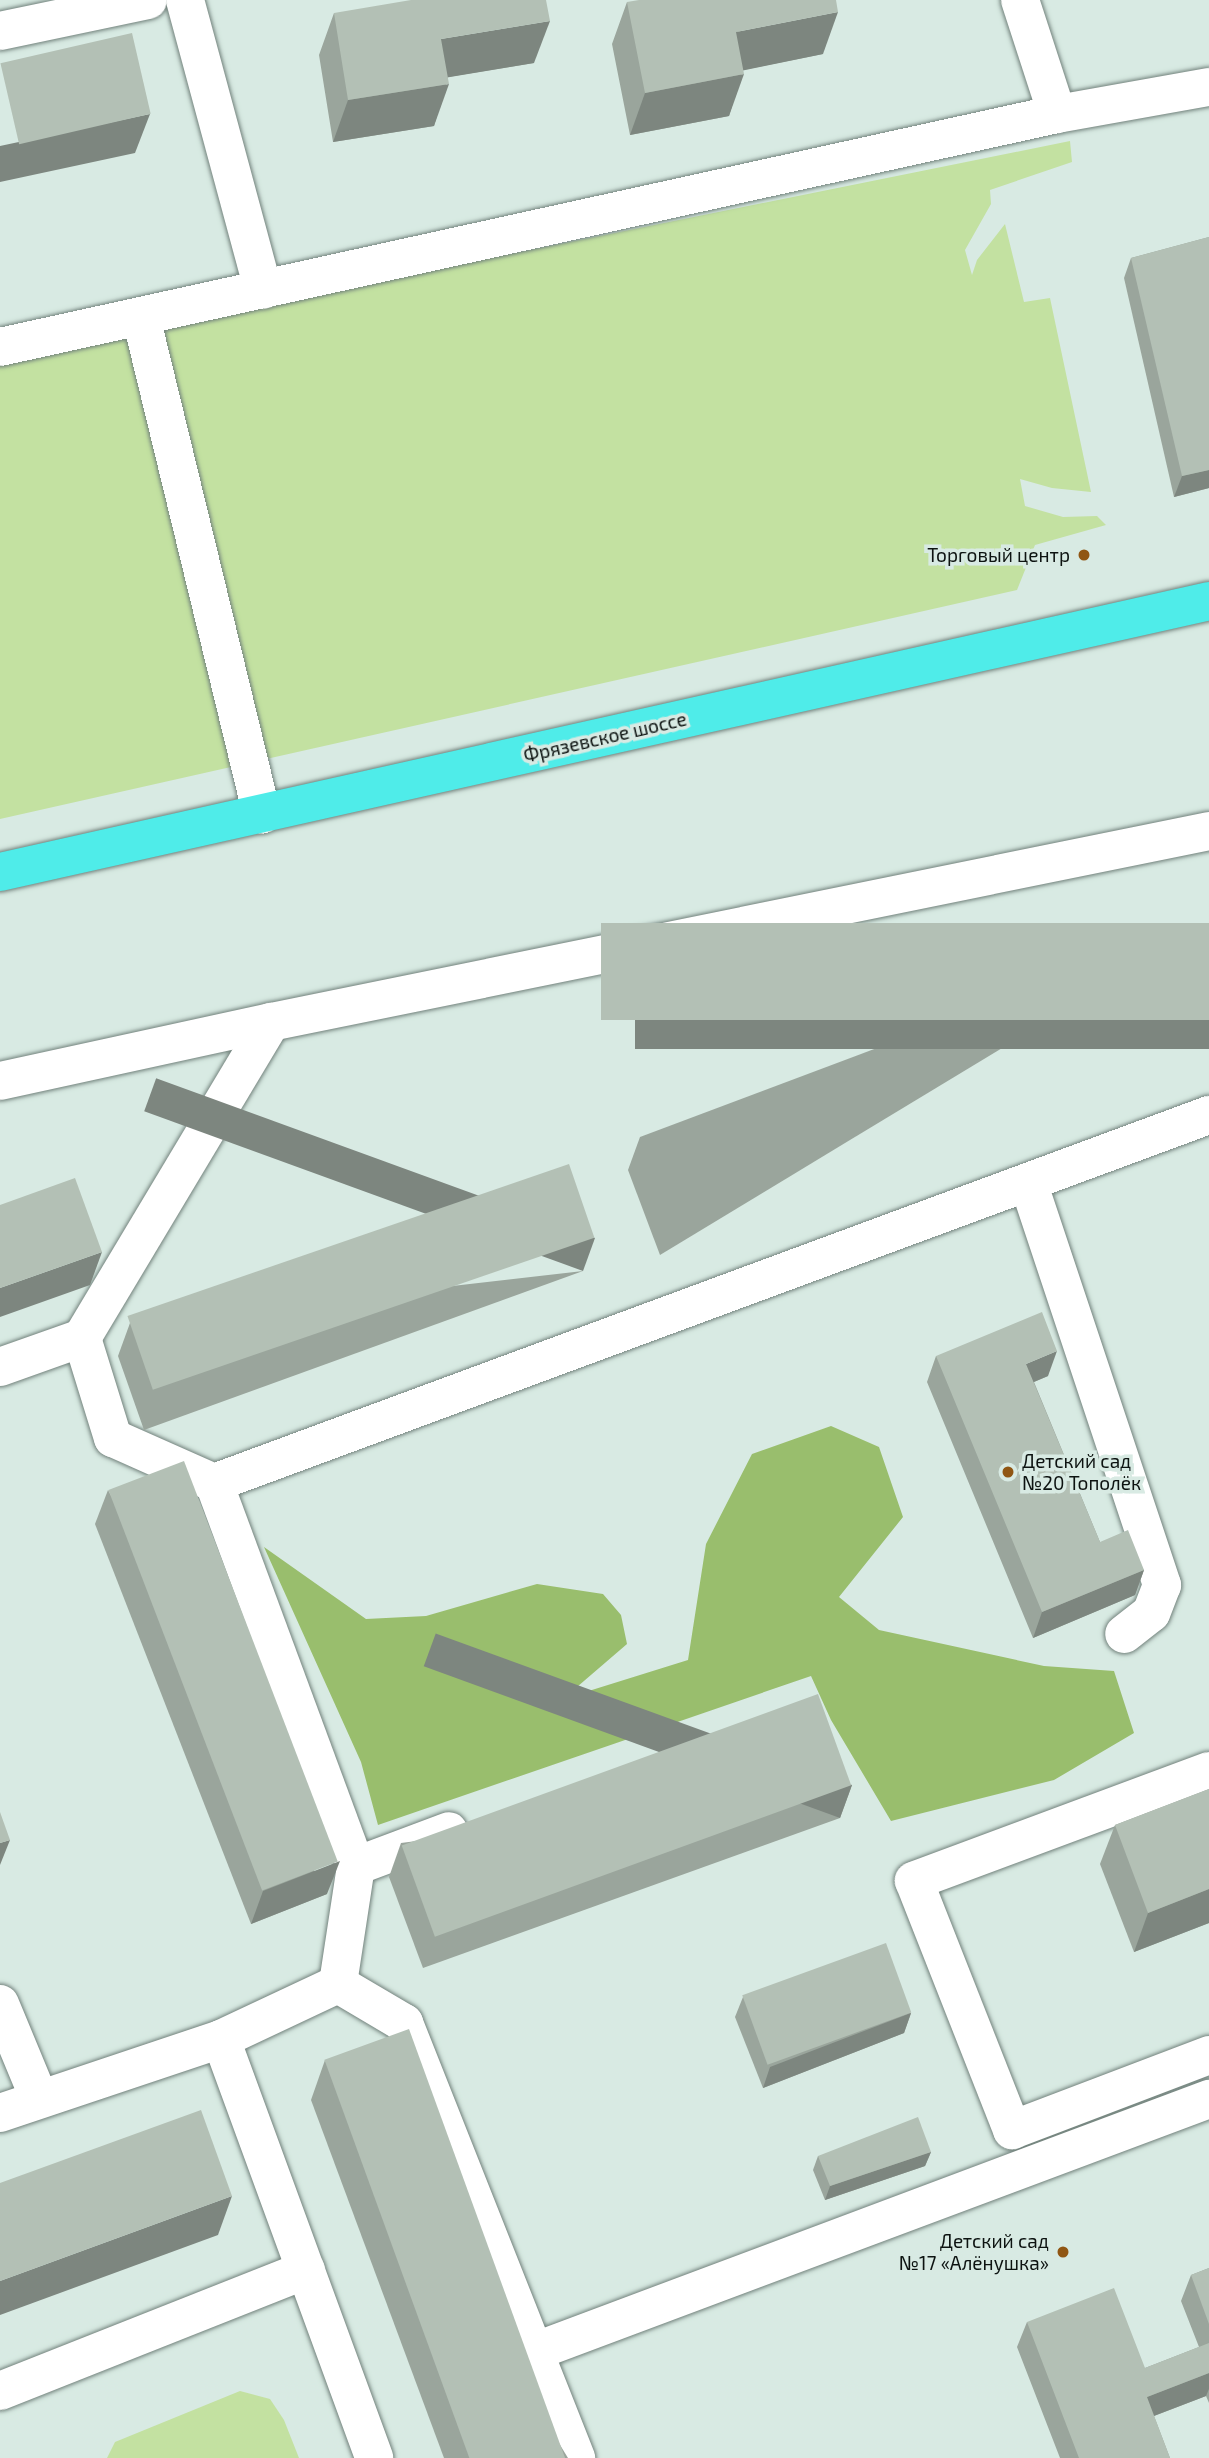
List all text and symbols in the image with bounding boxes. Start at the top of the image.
place label: Торговый центр [927,544,1070,566]
marker: Торговый центр [1076,547,1092,563]
street label: Фрязевское шоссе [521,707,689,767]
place label: Детский сад №20 Тополёк [1022,1450,1141,1494]
marker: Детский сад №20 Тополёк [1000,1464,1016,1480]
place label: Детский сад №17 «Алёнушка» [899,2230,1049,2274]
marker: Детский сад №17 «Алёнушка» [1055,2244,1071,2260]

